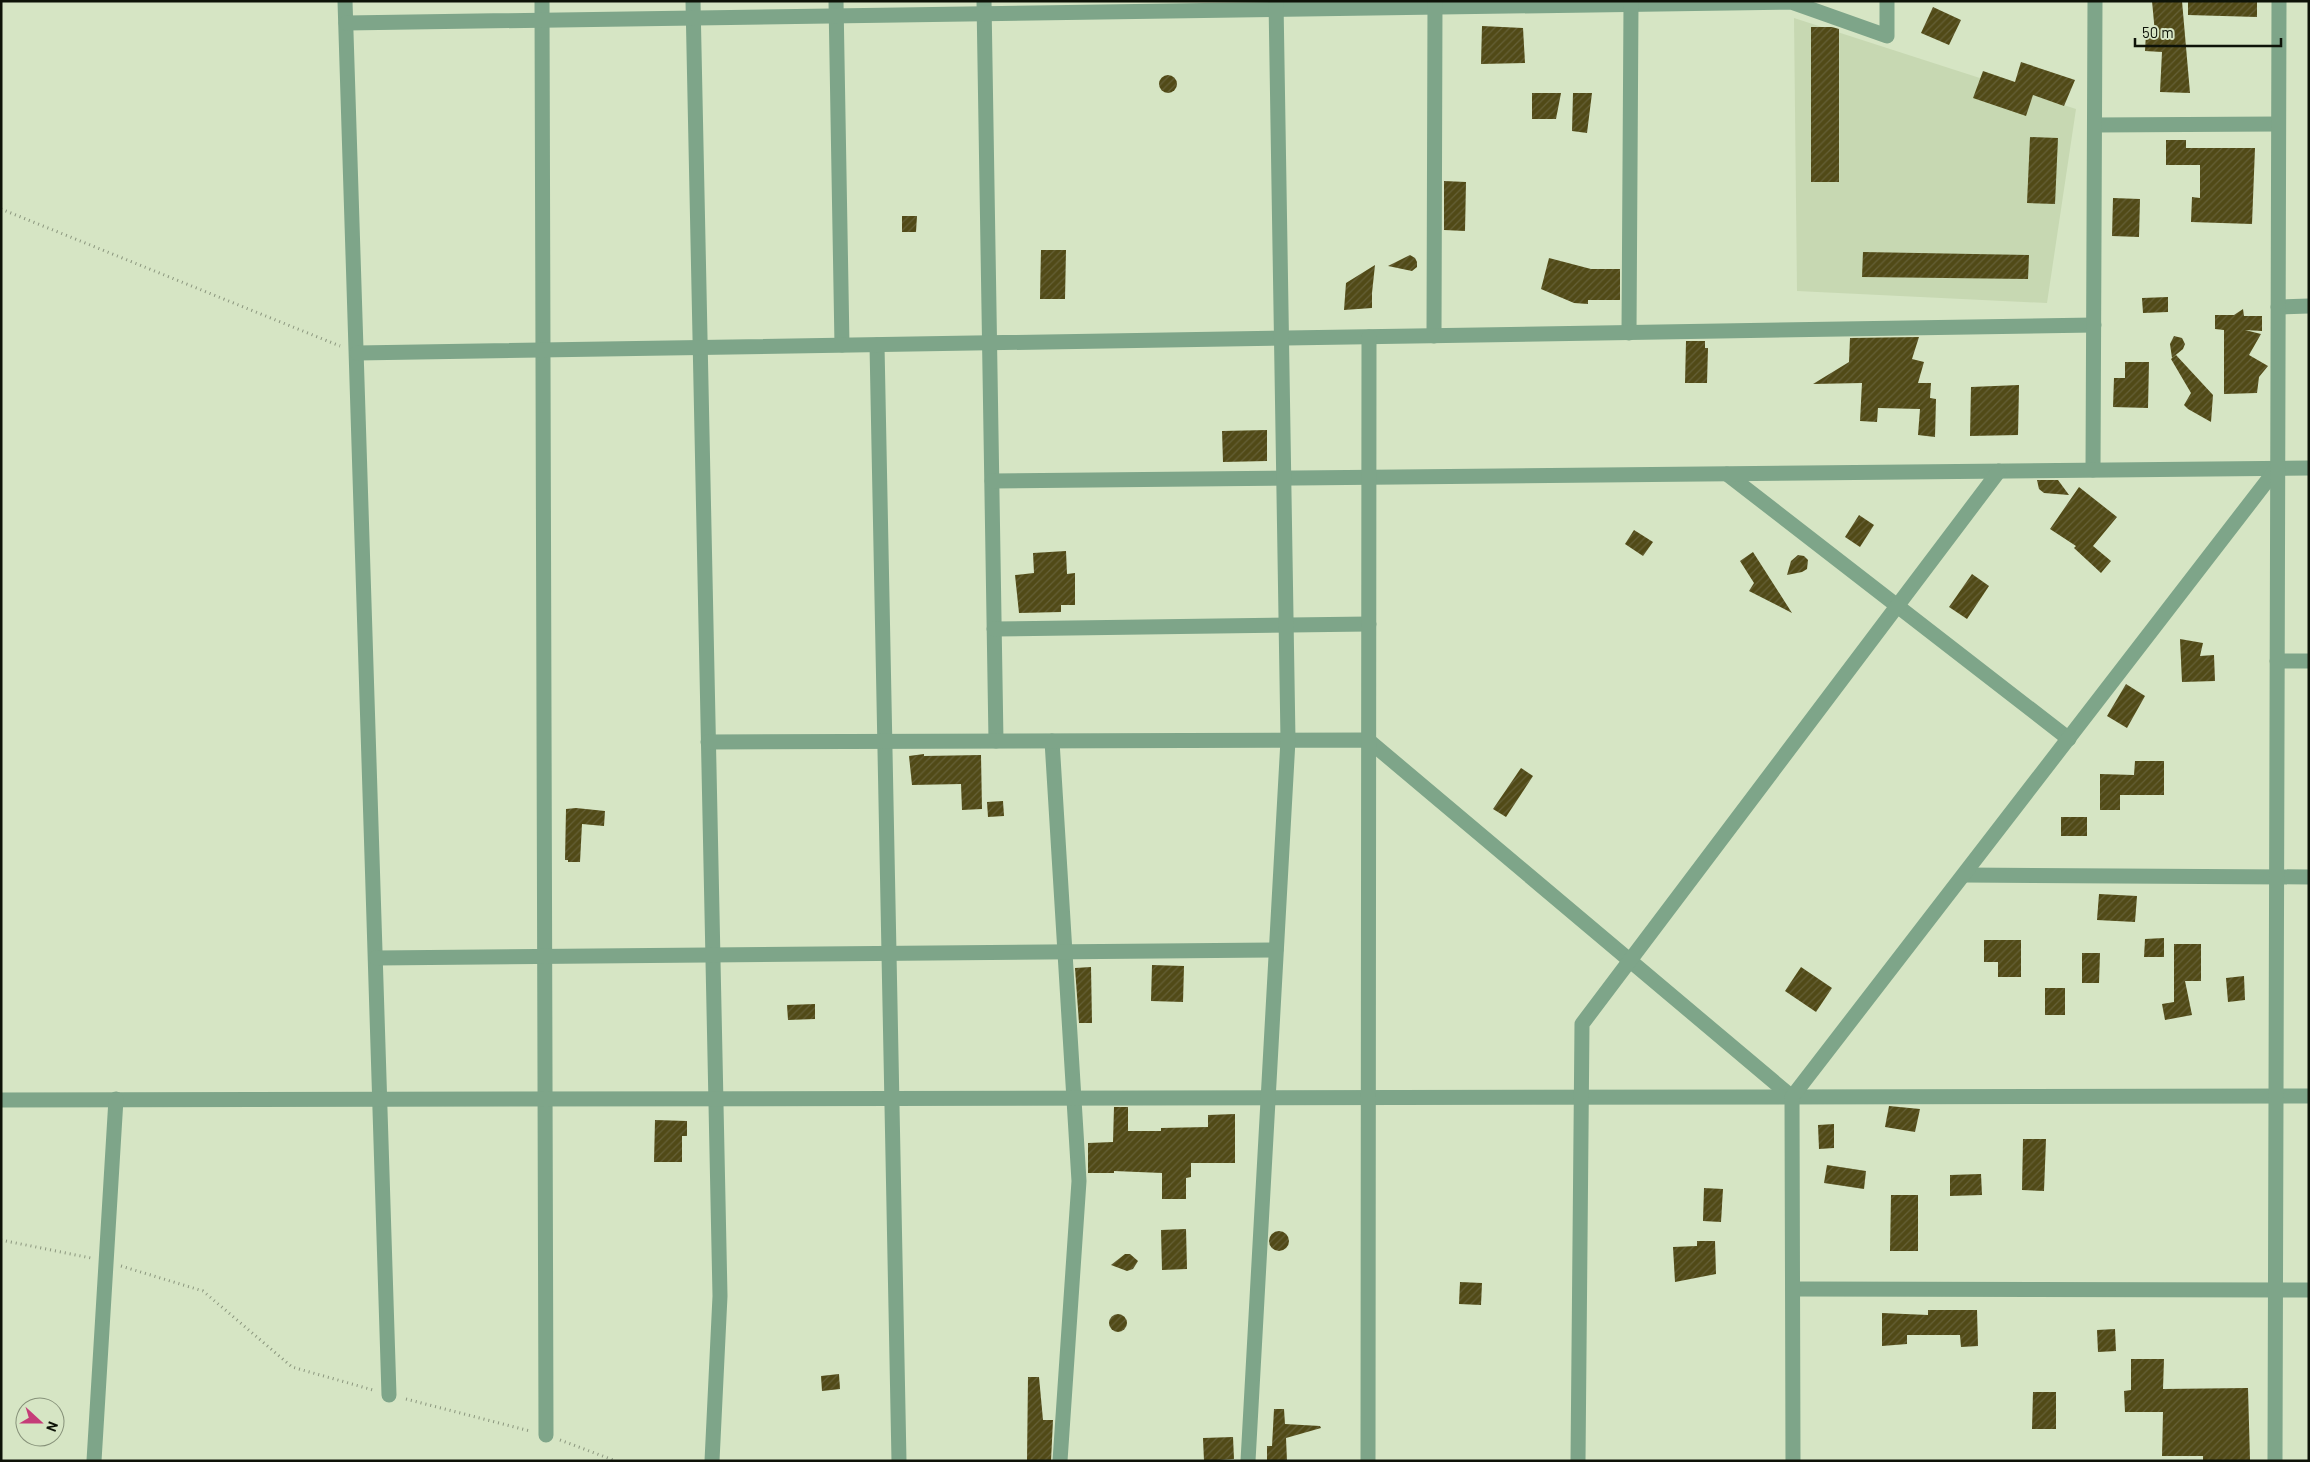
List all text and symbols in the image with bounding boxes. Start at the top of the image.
scale bar [2135,15,2281,47]
text: 50 m [2142,23,2174,41]
north arrow [15,1397,65,1447]
text: N [43,1419,62,1434]

